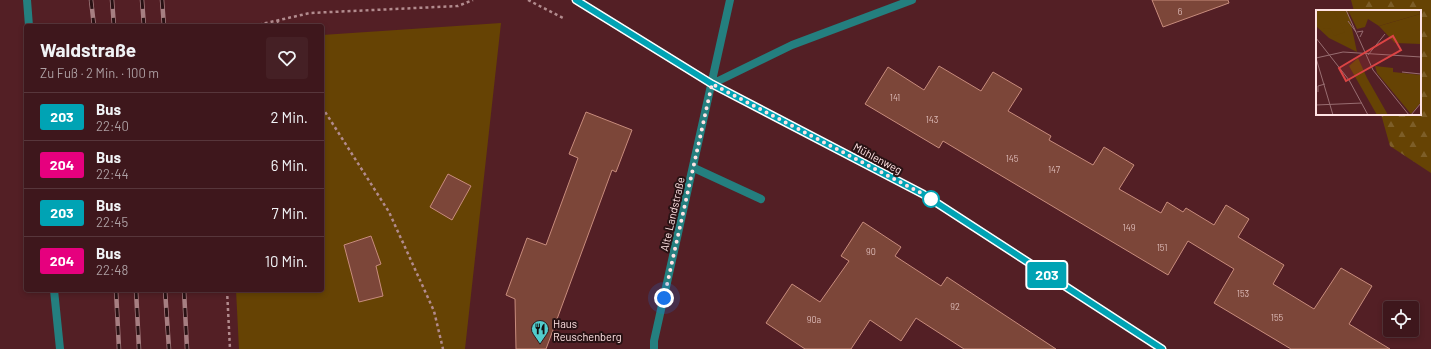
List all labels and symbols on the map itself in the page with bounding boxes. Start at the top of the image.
house number: 6 [1178,6,1183,17]
inset map [1316,10,1421,115]
house number: 141 [890,92,900,103]
house number: 143 [926,114,939,125]
street label: Mühlenweg [851,140,905,176]
house number: 145 [1006,153,1019,164]
house number: 147 [1048,164,1061,175]
street label: Alte Landstraße [657,176,687,252]
unlabelled marker [922,190,940,208]
house number: 149 [1123,222,1136,233]
house number: 151 [1157,242,1167,253]
house number: 90 [866,246,876,257]
line badge: 203 [1024,262,1070,288]
your location [654,288,674,308]
house number: 153 [1237,288,1250,299]
house number: 92 [950,301,960,312]
house number: 155 [1271,312,1284,323]
house number: 90a [807,314,821,325]
place label: Haus Reuschenberg [553,317,622,343]
restaurant icon: Haus Reuschenberg [530,319,550,344]

